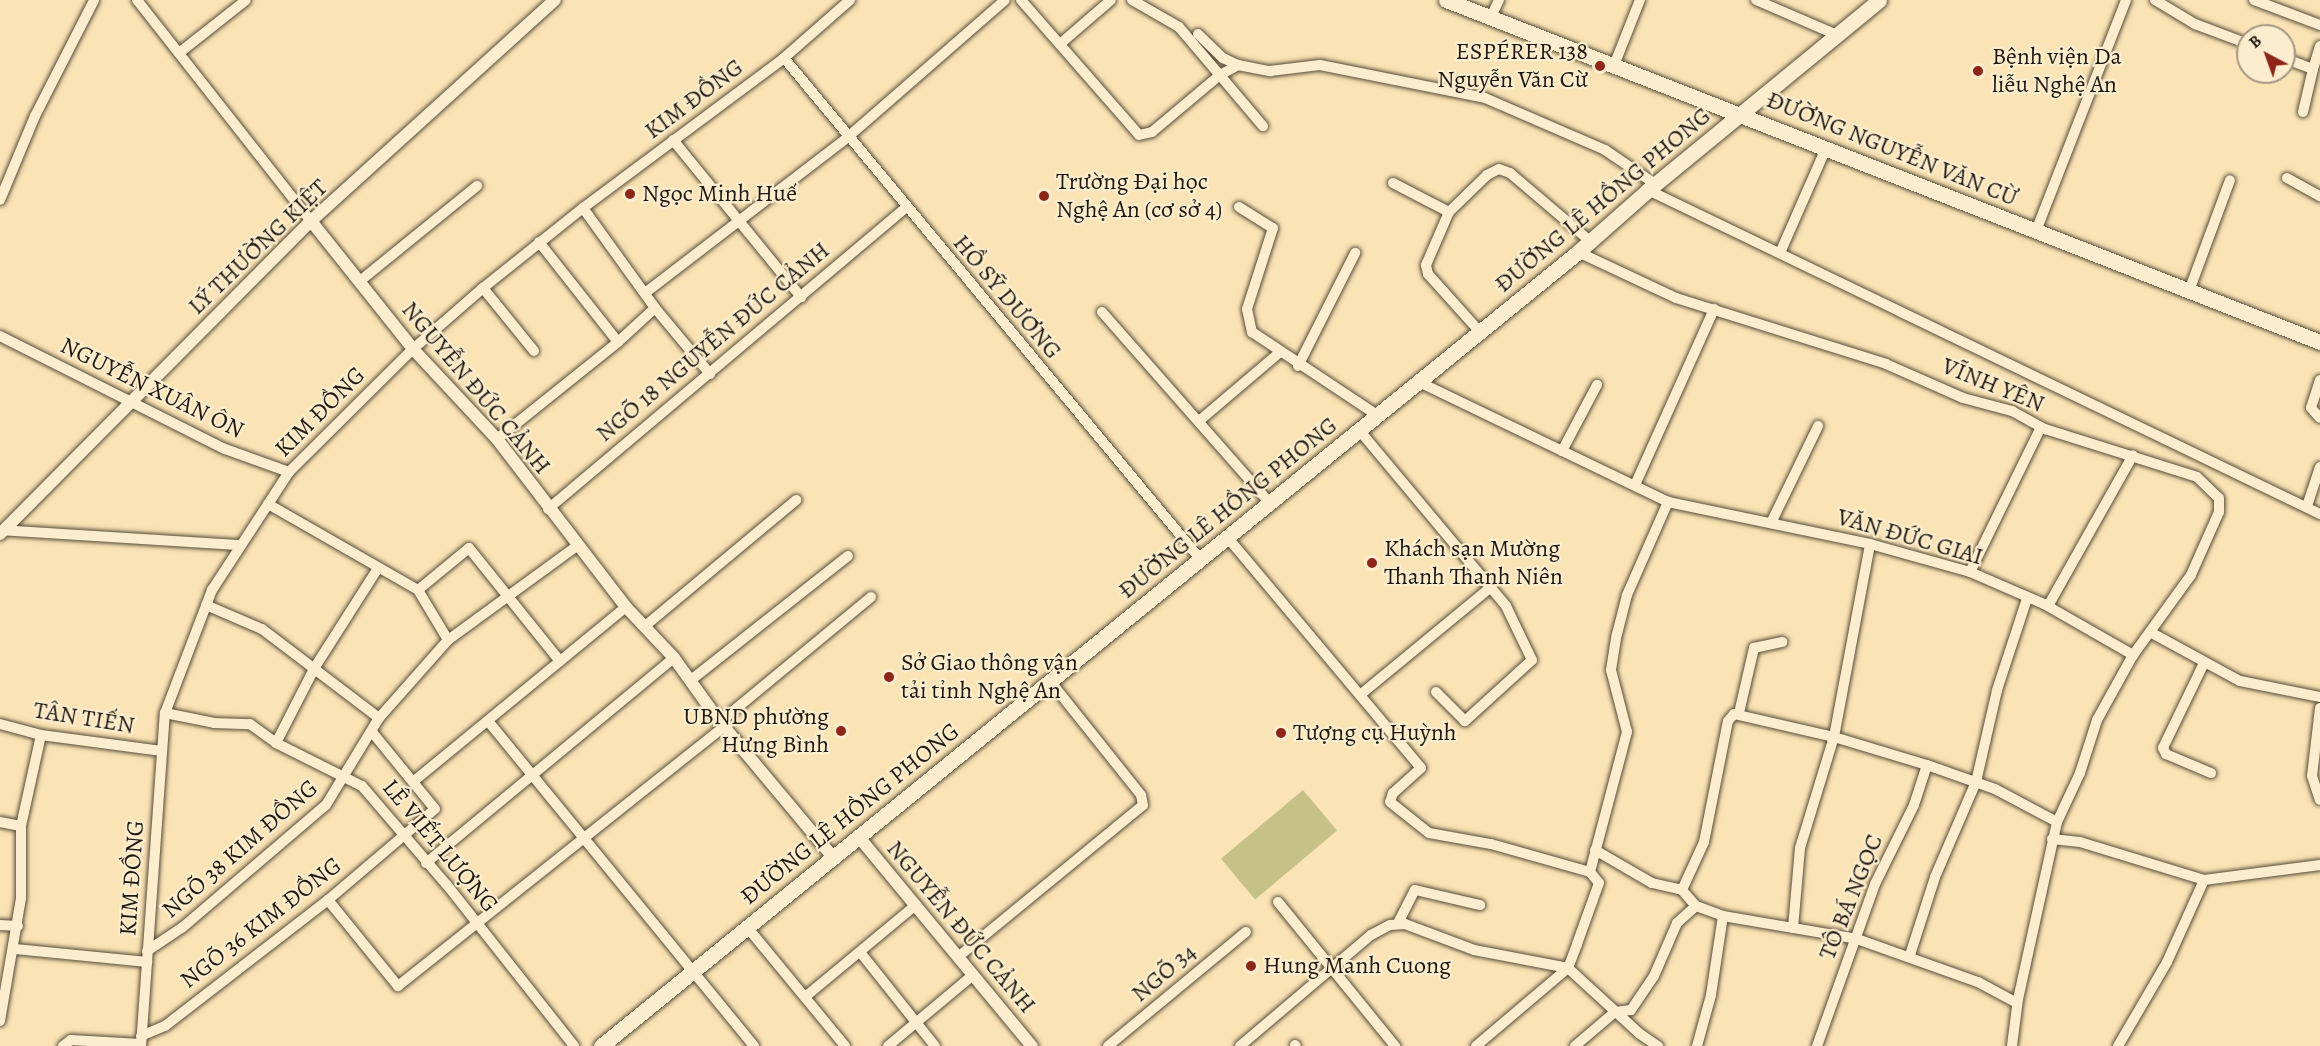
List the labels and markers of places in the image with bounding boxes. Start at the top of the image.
place label: ESPÉRER 138 Nguyễn Văn Cừ [1437,38,1588,94]
place label: Bệnh viện Da liễu Nghệ An [1992,43,2122,99]
marker: ESPÉRER 138 Nguyễn Văn Cừ [1593,59,1607,73]
marker: Bệnh viện Da liễu Nghệ An [1969,62,1987,80]
place label: Trường Đại học Nghệ An (cơ sở 4) [1056,168,1222,224]
place label: Ngọc Minh Huế [642,180,797,208]
marker: Ngọc Minh Huế [623,187,637,201]
marker: Trường Đại học Nghệ An (cơ sở 4) [1037,189,1051,203]
place label: Khách sạn Mường Thanh Thanh Niên [1384,535,1563,591]
marker: Khách sạn Mường Thanh Thanh Niên [1365,556,1379,570]
place label: Sở Giao thông vận tải tỉnh Nghệ An [901,649,1078,705]
marker: Sở Giao thông vận tải tỉnh Nghệ An [882,670,896,684]
place label: UBND phường Hưng Bình [683,703,829,759]
place label: Tượng cụ Huỳnh [1293,719,1457,747]
marker: UBND phường Hưng Bình [834,724,848,738]
marker: Tượng cụ Huỳnh [1274,726,1288,740]
place label: Hung Manh Cuong [1263,952,1451,980]
marker: Hung Manh Cuong [1244,959,1258,973]

